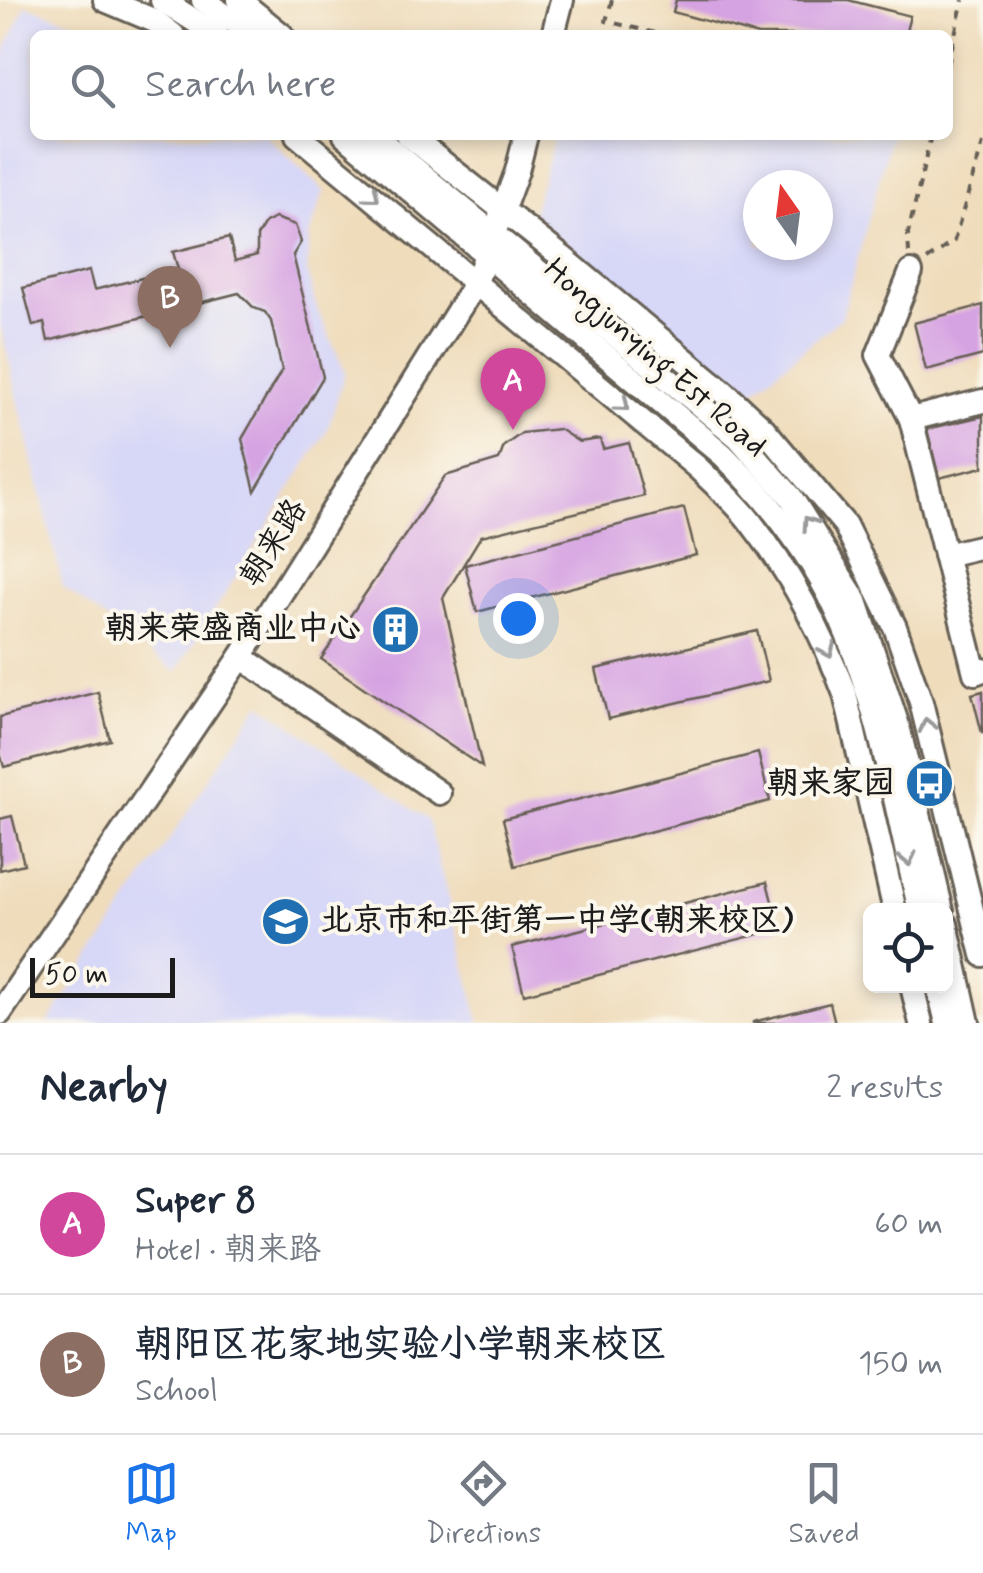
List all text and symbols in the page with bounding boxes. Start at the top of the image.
search box [30,30,953,140]
icon: search [65,58,120,113]
text: Search here [145,61,336,110]
north arrow [743,170,833,260]
one-way arrow [362,184,380,202]
street label: Hongjunying Est Road [532,249,776,469]
pin: B [138,266,202,348]
pin: A [480,348,546,430]
one-way arrow [611,393,629,411]
street label: 朝来路 [231,491,317,595]
one-way arrow [803,516,821,535]
your location [493,593,544,644]
building icon: 朝来荣盛商业中心 [370,603,422,655]
place label: 朝来荣盛商业中心 [105,608,361,650]
one-way arrow [815,641,835,659]
one-way arrow [918,717,939,734]
bus stop icon: 朝来家园 [904,758,956,810]
place label: 朝来家园 [767,763,895,805]
one-way arrow [896,850,917,867]
school or university icon: 北京市和平街第一中学(朝来校区) [259,895,311,947]
place label: 北京市和平街第一中学(朝来校区) [320,900,794,942]
map controls [863,903,953,993]
button: locate [863,903,953,993]
scale bar [30,953,175,998]
text: 50 m [45,957,108,994]
text: Nearby [40,1061,168,1116]
text: 2 results [826,1067,943,1109]
text: Super 8 [135,1177,256,1226]
text: A [62,1203,83,1245]
text: 60 m [874,1203,943,1245]
text: Hotel · 朝来路 [135,1229,321,1271]
text: 朝阳区花家地实验小学朝来校区 [135,1321,667,1370]
text: B [62,1343,83,1385]
text: 150 m [858,1343,943,1385]
text: School [135,1370,218,1412]
tab: Map [124,1456,179,1553]
tab: Directions [426,1456,541,1553]
tab: Saved [789,1456,859,1553]

